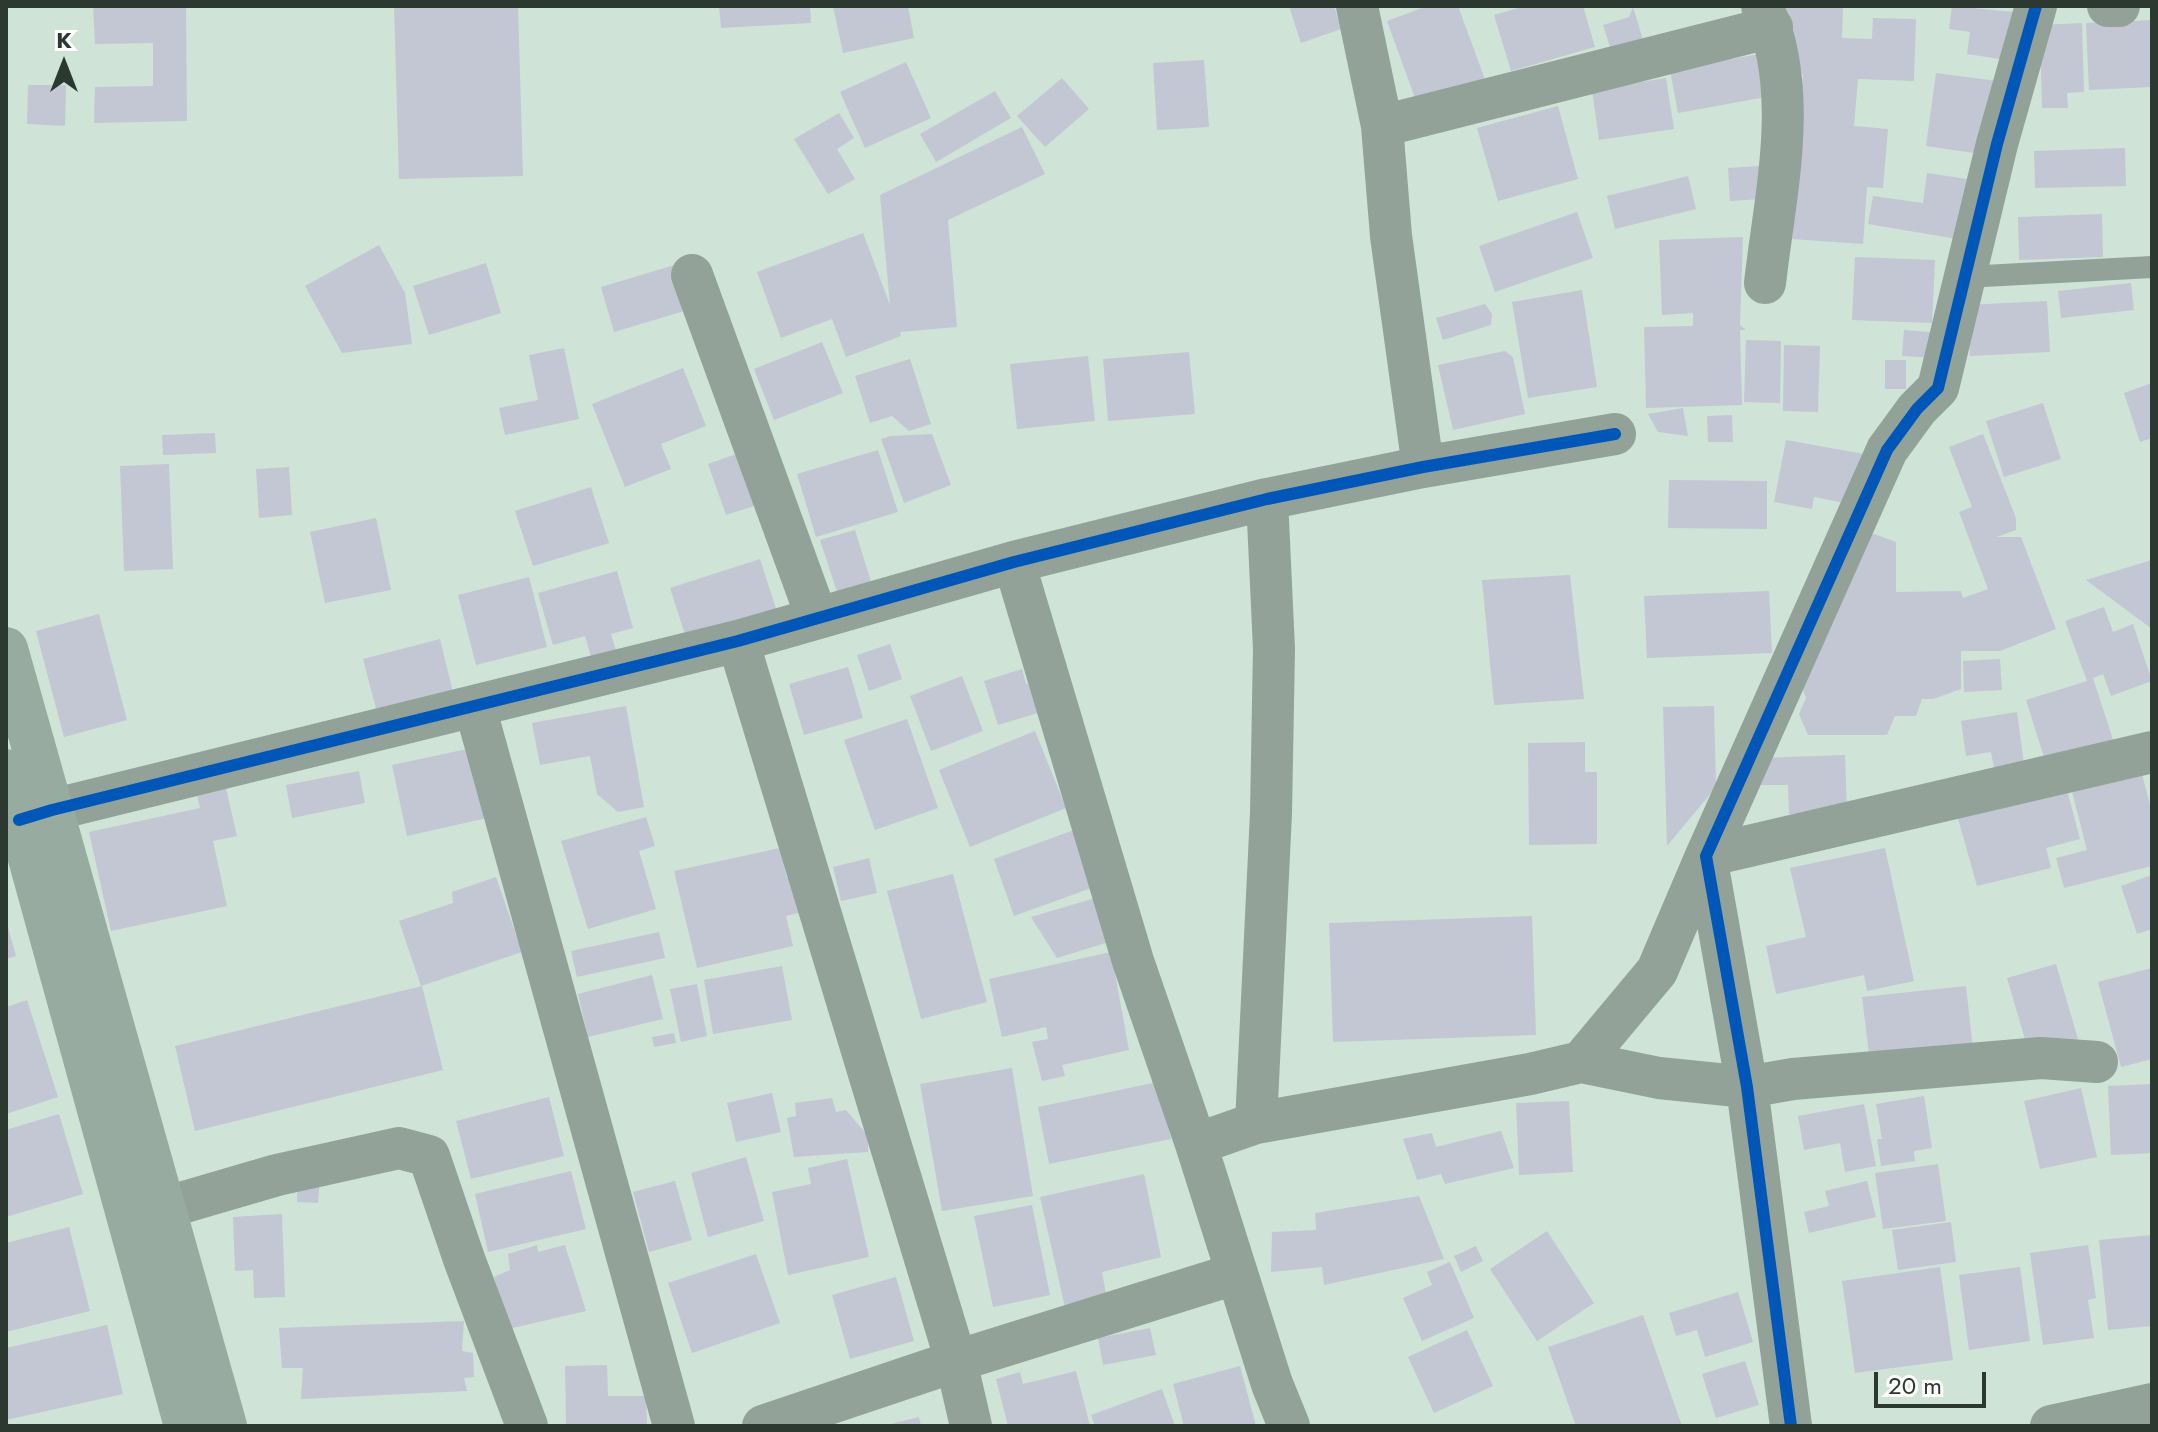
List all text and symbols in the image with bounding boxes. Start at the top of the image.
north arrow [24,24,104,104]
text: K [56,24,72,56]
scale bar [1878,1356,1990,1406]
text: 20 m [1888,1368,1942,1403]

